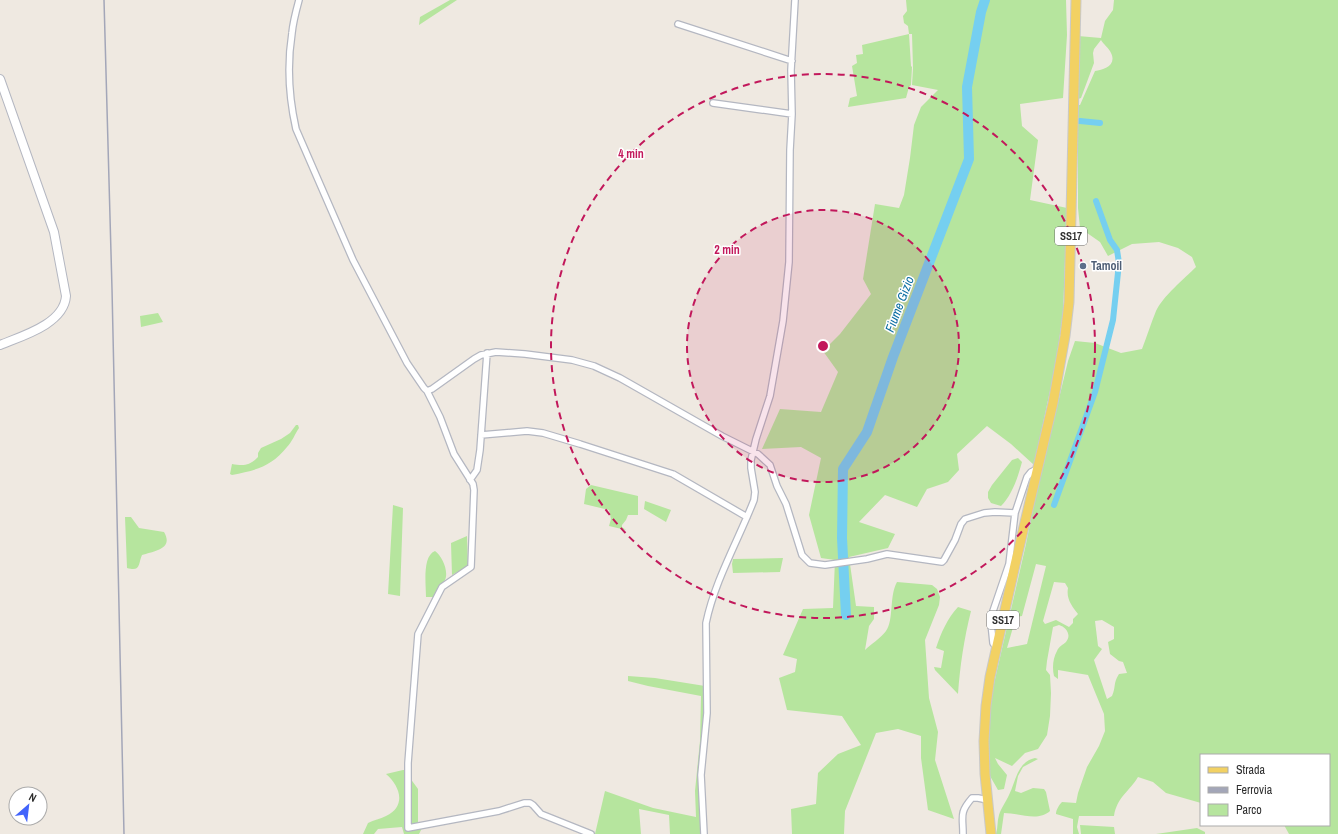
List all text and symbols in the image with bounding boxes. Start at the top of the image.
text: 4 min [618,146,644,162]
road number: SS17 [1055,227,1087,245]
text: 2 min [714,242,740,258]
place label: Tamoil [1091,258,1122,274]
marker: Tamoil [1078,261,1088,271]
water label: Fiume Gizio [881,274,918,335]
centre of rings [816,339,830,353]
road number: SS17 [987,611,1019,629]
legend [1200,754,1330,826]
text: Strada [1236,762,1266,778]
text: Ferrovia [1236,782,1273,798]
north arrow [8,786,48,826]
text: N [27,789,39,805]
text: Parco [1236,802,1262,818]

